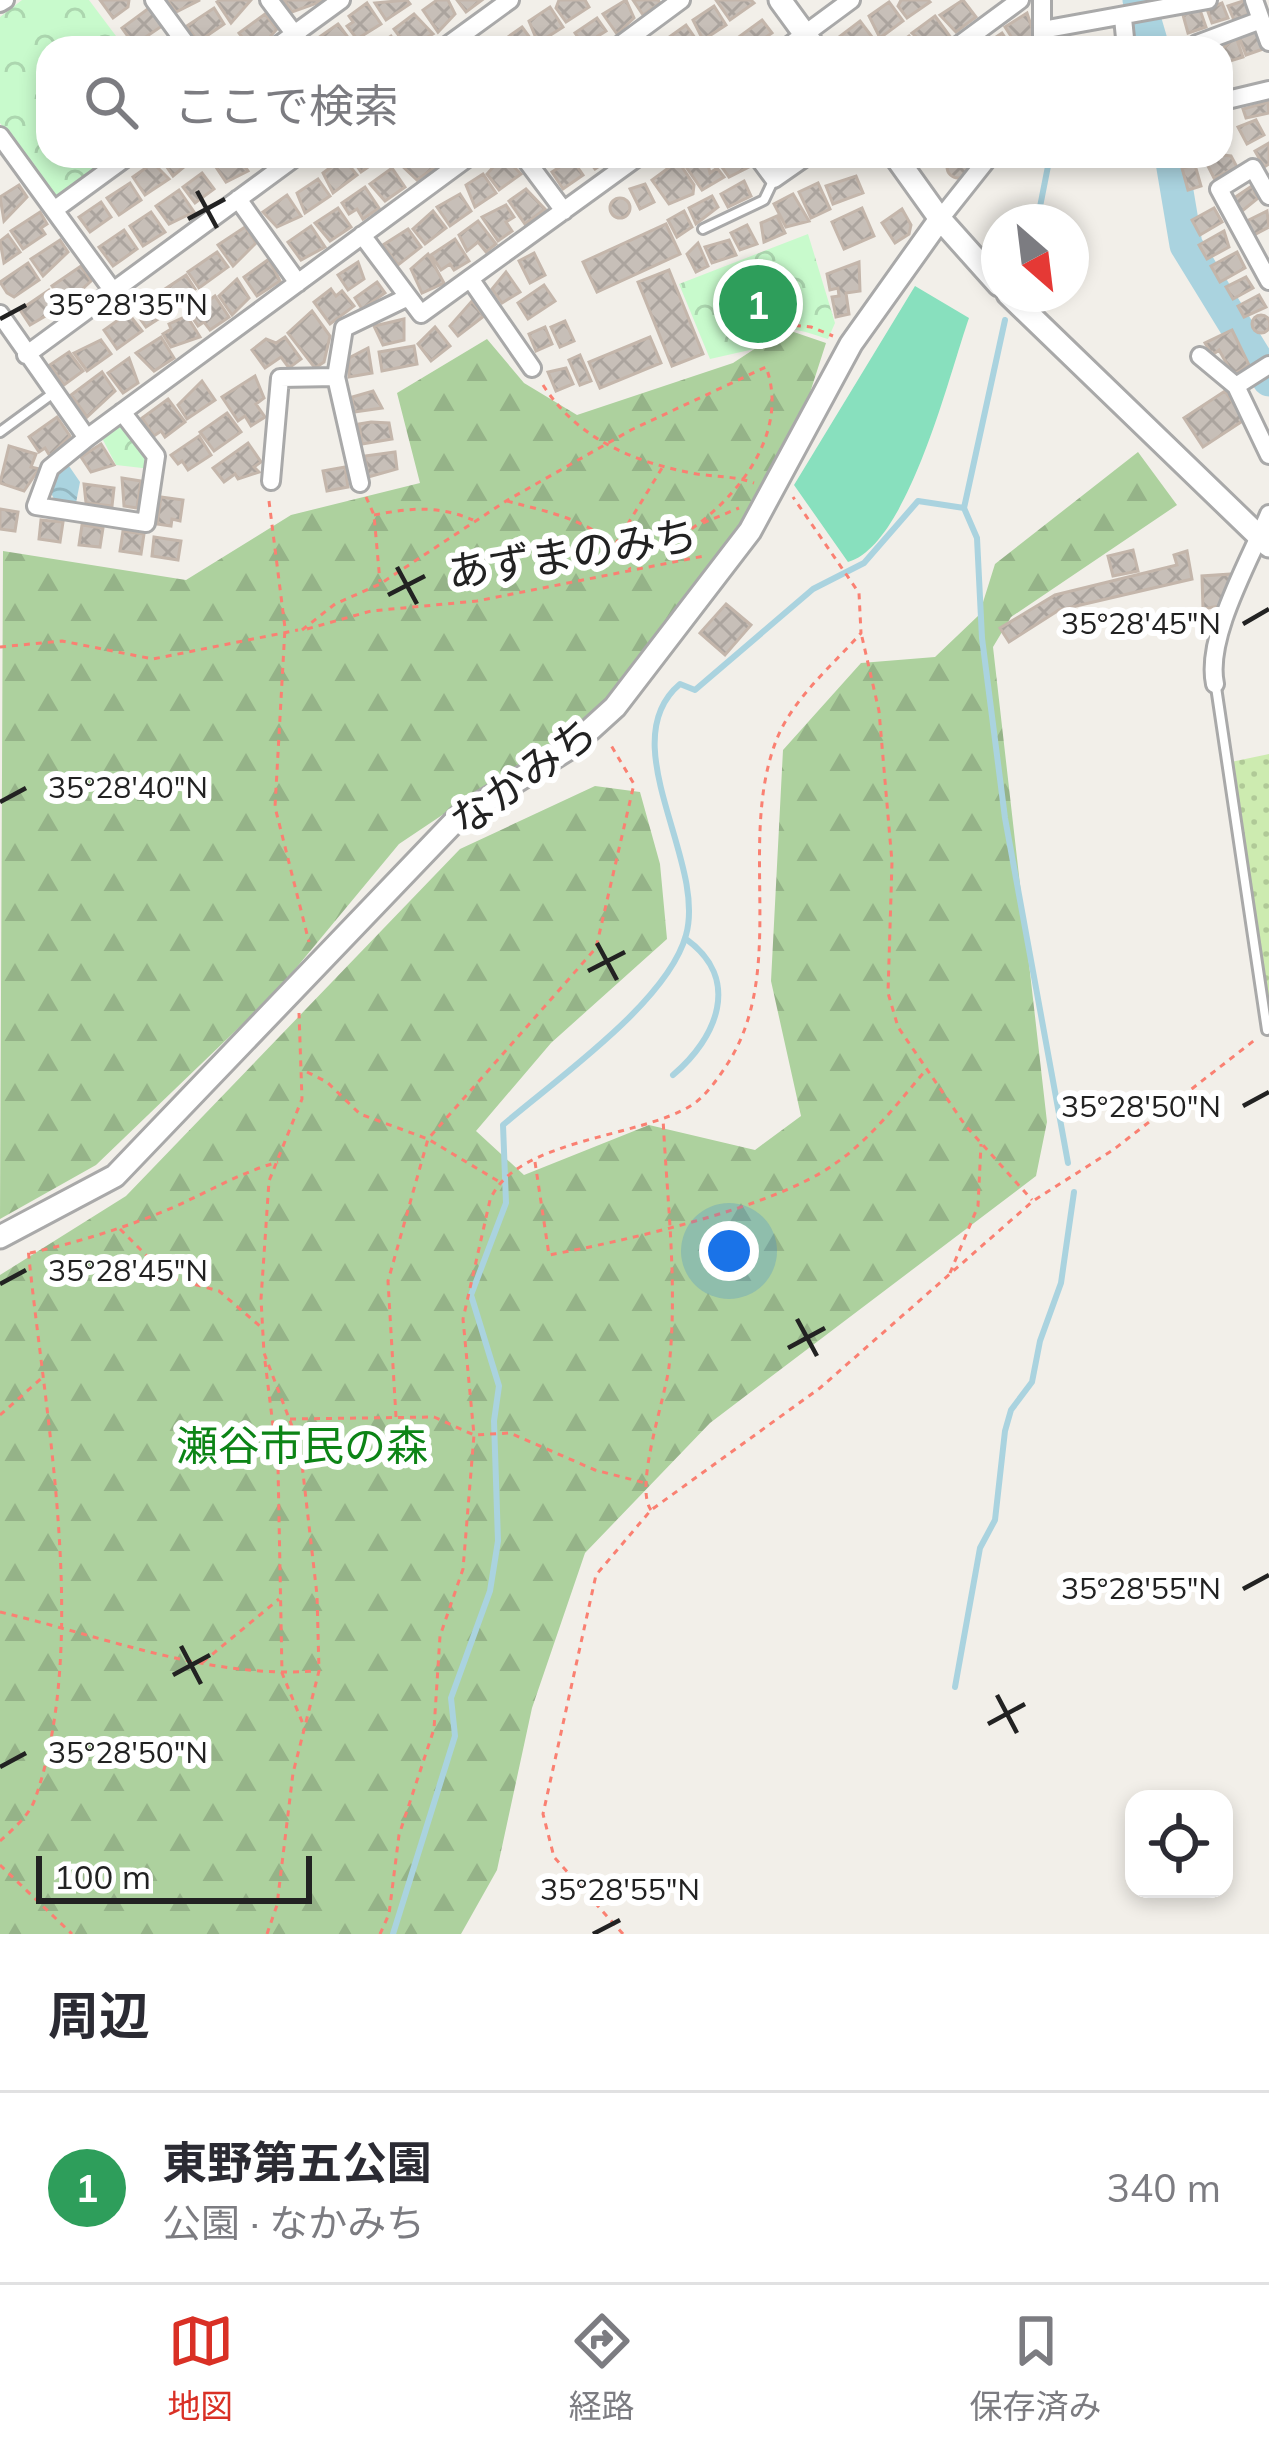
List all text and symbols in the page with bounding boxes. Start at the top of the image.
search box [36,36,1233,168]
icon: search [78,69,144,135]
text: ここで検索 [174,77,399,133]
north arrow [981,204,1089,312]
pin: 1 [719,259,797,349]
text: 35°28'35"N [48,285,208,323]
street label: あずまのみち [443,507,701,599]
text: 35°28'45"N [1061,604,1221,642]
street label: なかみち [439,705,607,847]
text: 35°28'40"N [48,768,208,806]
text: 35°28'50"N [1061,1087,1221,1125]
your location [699,1221,759,1281]
text: 35°28'45"N [48,1251,208,1289]
park label: 瀬谷市民の森 [176,1419,428,1472]
text: 35°28'55"N [1061,1569,1221,1607]
text: 35°28'50"N [48,1733,208,1771]
map controls [1125,1790,1233,1898]
button: locate [1125,1790,1233,1898]
scale bar [36,1850,312,1903]
text: 100 m [54,1856,151,1897]
text: 35°28'55"N [540,1870,700,1908]
text: 周辺 [48,1983,150,2047]
text: 東野第五公園 [162,2134,432,2190]
text: 1 [75,2163,99,2212]
text: 340 m [1106,2163,1221,2212]
text: 公園 · なかみち [162,2198,425,2247]
tab: 地図 [168,2308,234,2428]
tab: 経路 [569,2308,635,2428]
tab: 保存済み [970,2308,1102,2428]

